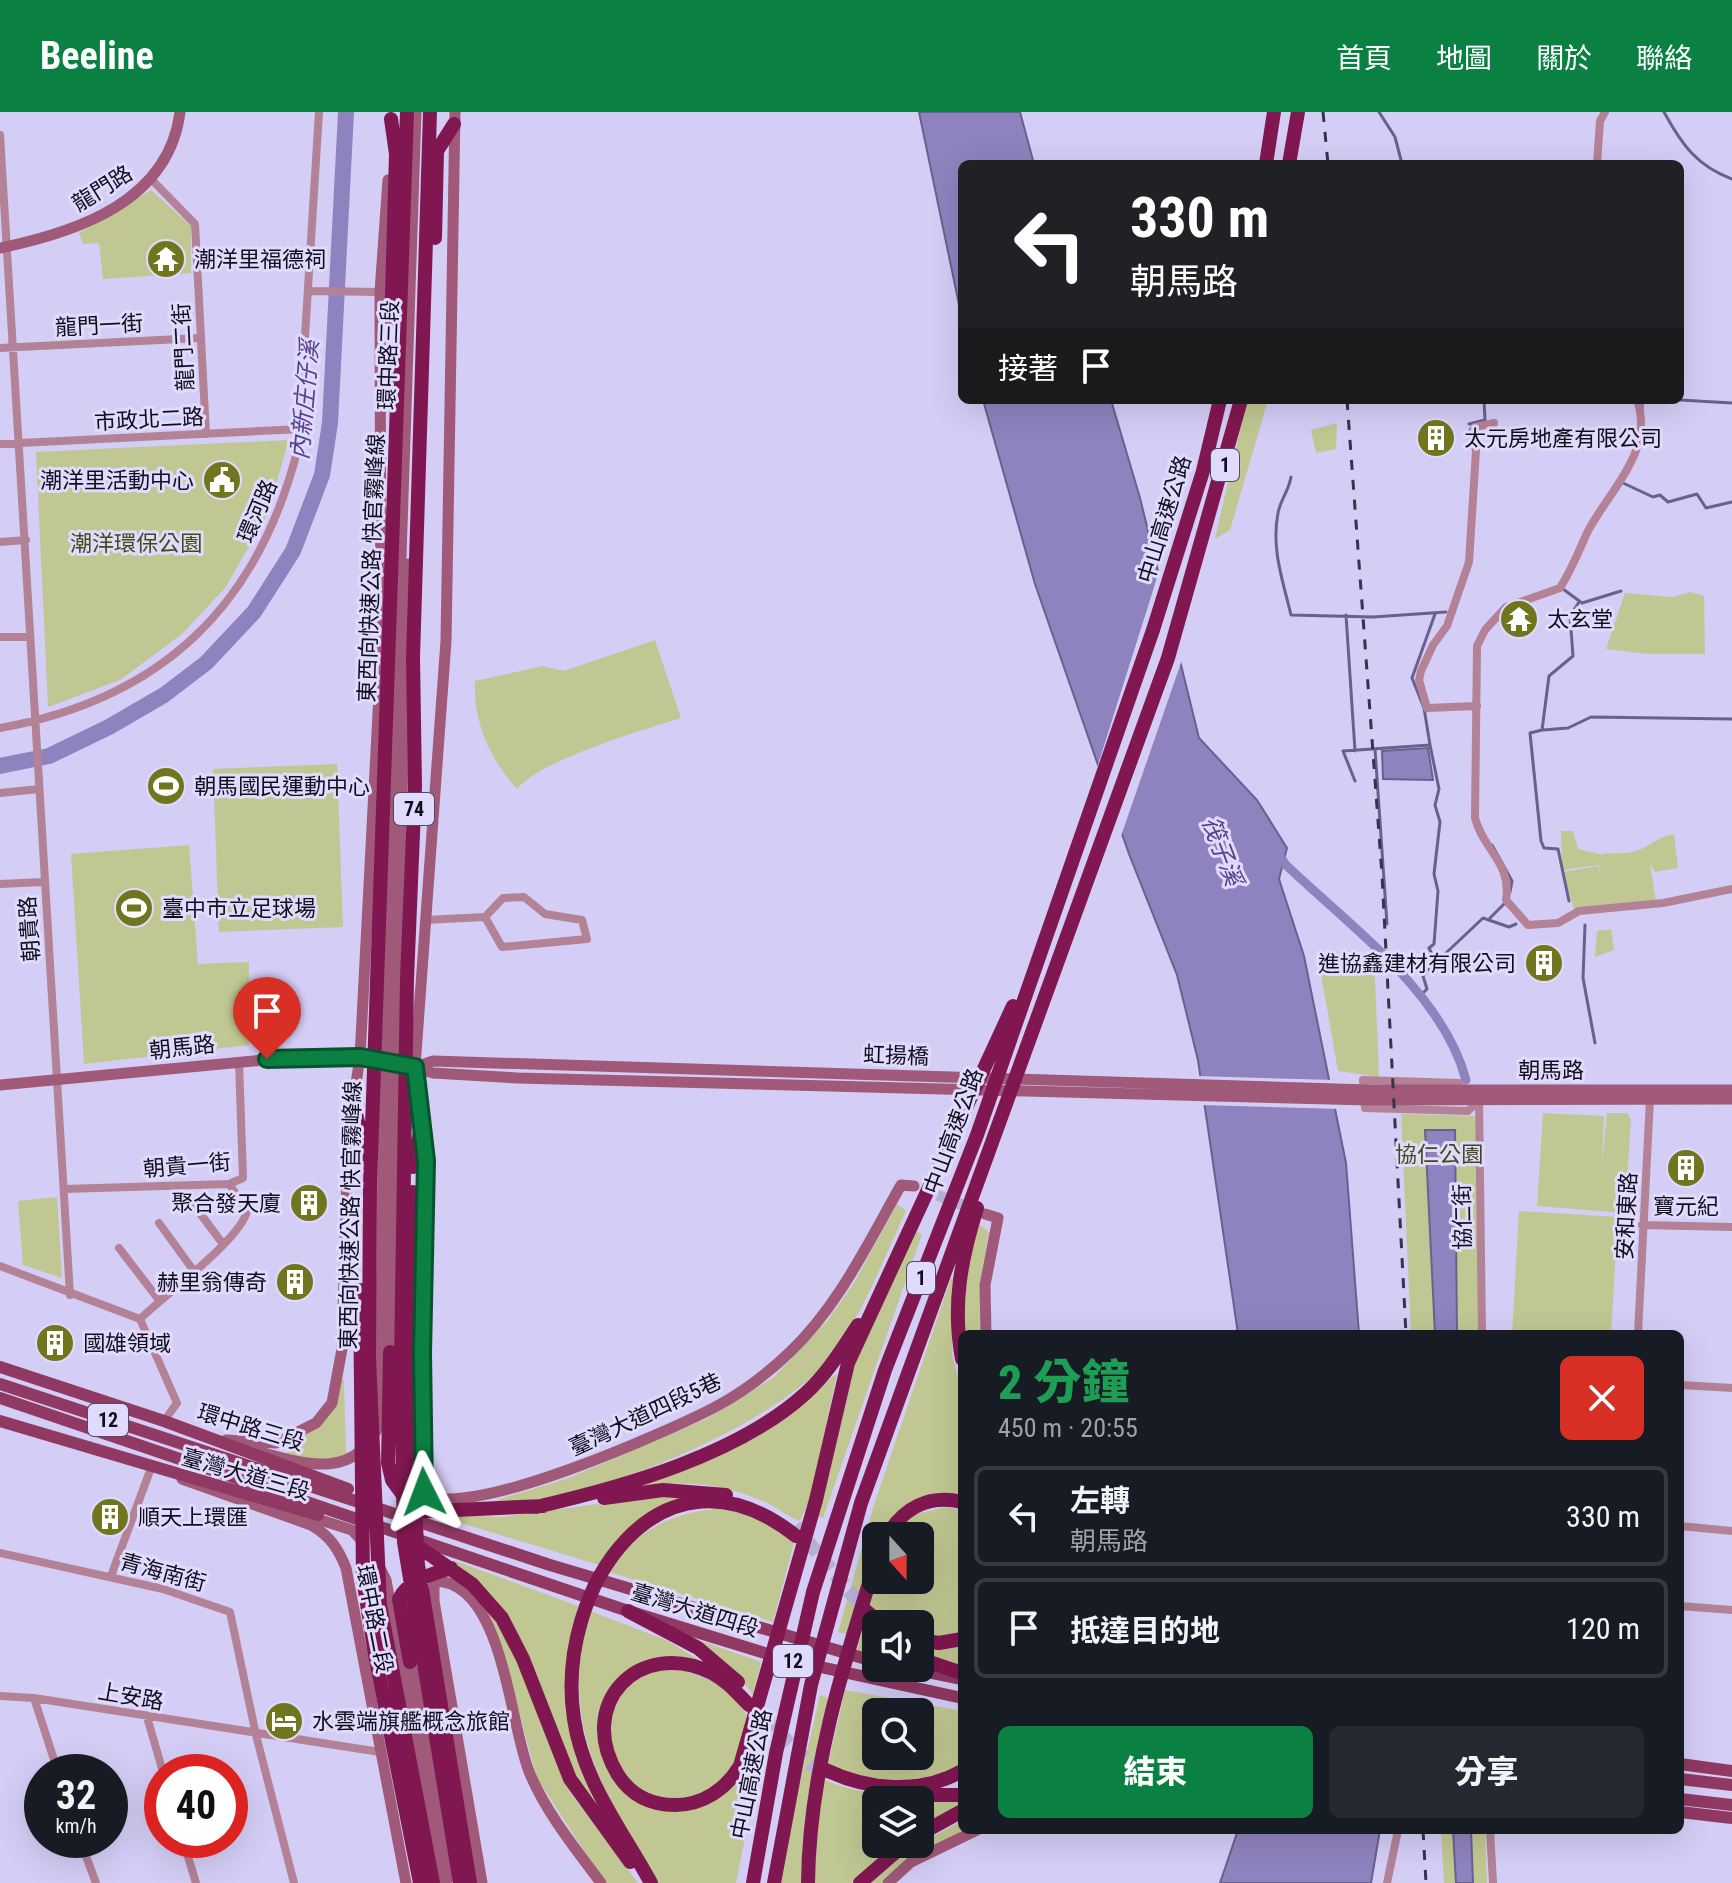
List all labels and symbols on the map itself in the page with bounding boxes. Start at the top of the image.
street label: 龍門路 [68,160,137,217]
temple icon: 潮洋里福德祠 [145,238,187,280]
place label: 潮洋里福德祠 [194,247,326,272]
street label: 環中路三段 [374,300,403,410]
street label: 龍門二街 [169,302,198,392]
street label: 龍門一街 [54,311,144,340]
water label: 內新庄仔溪 [286,336,324,461]
street label: 市政北二路 [93,404,205,435]
building icon: 太元房地產有限公司 [1415,417,1457,459]
place label: 太元房地產有限公司 [1464,426,1662,451]
street label: 東西向快速公路 快官霧峰線 [354,433,389,703]
road number: 1 [1211,449,1239,481]
street label: 中山高速公路 [1133,452,1196,586]
public building icon: 潮洋里活動中心 [201,459,243,501]
place label: 潮洋里活動中心 [40,468,194,493]
street label: 環河路 [233,476,282,546]
park label: 潮洋環保公園 [70,531,202,556]
temple icon: 太玄堂 [1498,598,1540,640]
place label: 太玄堂 [1547,607,1613,632]
sports icon: 朝馬國民運動中心 [145,765,187,807]
place label: 朝馬國民運動中心 [194,774,370,799]
road number: 74 [394,793,434,825]
water label: 筏子溪 [1196,812,1249,892]
sports icon: 臺中市立足球場 [113,887,155,929]
street label: 朝貴路 [15,895,44,963]
place label: 臺中市立足球場 [162,896,316,921]
building icon: 進協鑫建材有限公司 [1523,942,1565,984]
place label: 進協鑫建材有限公司 [1318,951,1516,976]
pin [233,977,301,1059]
street label: 朝馬路 [148,1032,216,1063]
street label: 虹揚橋 [863,1042,929,1069]
street label: 朝馬路 [1518,1058,1584,1083]
street label: 中山高速公路 [919,1065,988,1197]
street label: 東西向快速公路 快官霧峰線 [336,1080,365,1350]
park label: 協仁公園 [1395,1142,1483,1167]
building icon: 寶元紀 [1665,1147,1707,1189]
street label: 朝貴一街 [142,1149,232,1182]
street label: 安和東路 [1612,1171,1641,1261]
building icon: 聚合發天廈 [288,1182,330,1224]
street label: 協仁街 [1449,1184,1476,1250]
place label: 聚合發天廈 [171,1191,281,1216]
place label: 寶元紀 [1653,1194,1719,1219]
building icon: 赫里翁傳奇 [274,1261,316,1303]
road number: 1 [907,1262,935,1294]
place label: 赫里翁傳奇 [157,1270,267,1295]
building icon: 國雄領域 [34,1322,76,1364]
place label: 國雄領域 [83,1331,171,1356]
street label: 臺灣大道四段5巷 [565,1368,725,1461]
street label: 環中路三段 [195,1399,307,1456]
road number: 12 [88,1404,128,1436]
street label: 臺灣大道三段 [179,1444,313,1505]
position arrow [382,1450,466,1534]
building icon: 順天上環匯 [89,1496,131,1538]
place label: 順天上環匯 [138,1505,248,1530]
north arrow [862,1522,934,1594]
street label: 青海南街 [117,1549,209,1596]
street label: 環中路二段 [352,1563,397,1675]
street label: 臺灣大道四段 [628,1579,762,1642]
road number: 12 [773,1645,813,1677]
street label: 上安路 [96,1678,166,1715]
hotel icon: 水雲端旗艦概念旅館 [263,1700,305,1742]
street label: 中山高速公路 [727,1707,776,1841]
place label: 水雲端旗艦概念旅館 [312,1709,510,1734]
speed limit sign: 40 [144,1754,248,1858]

